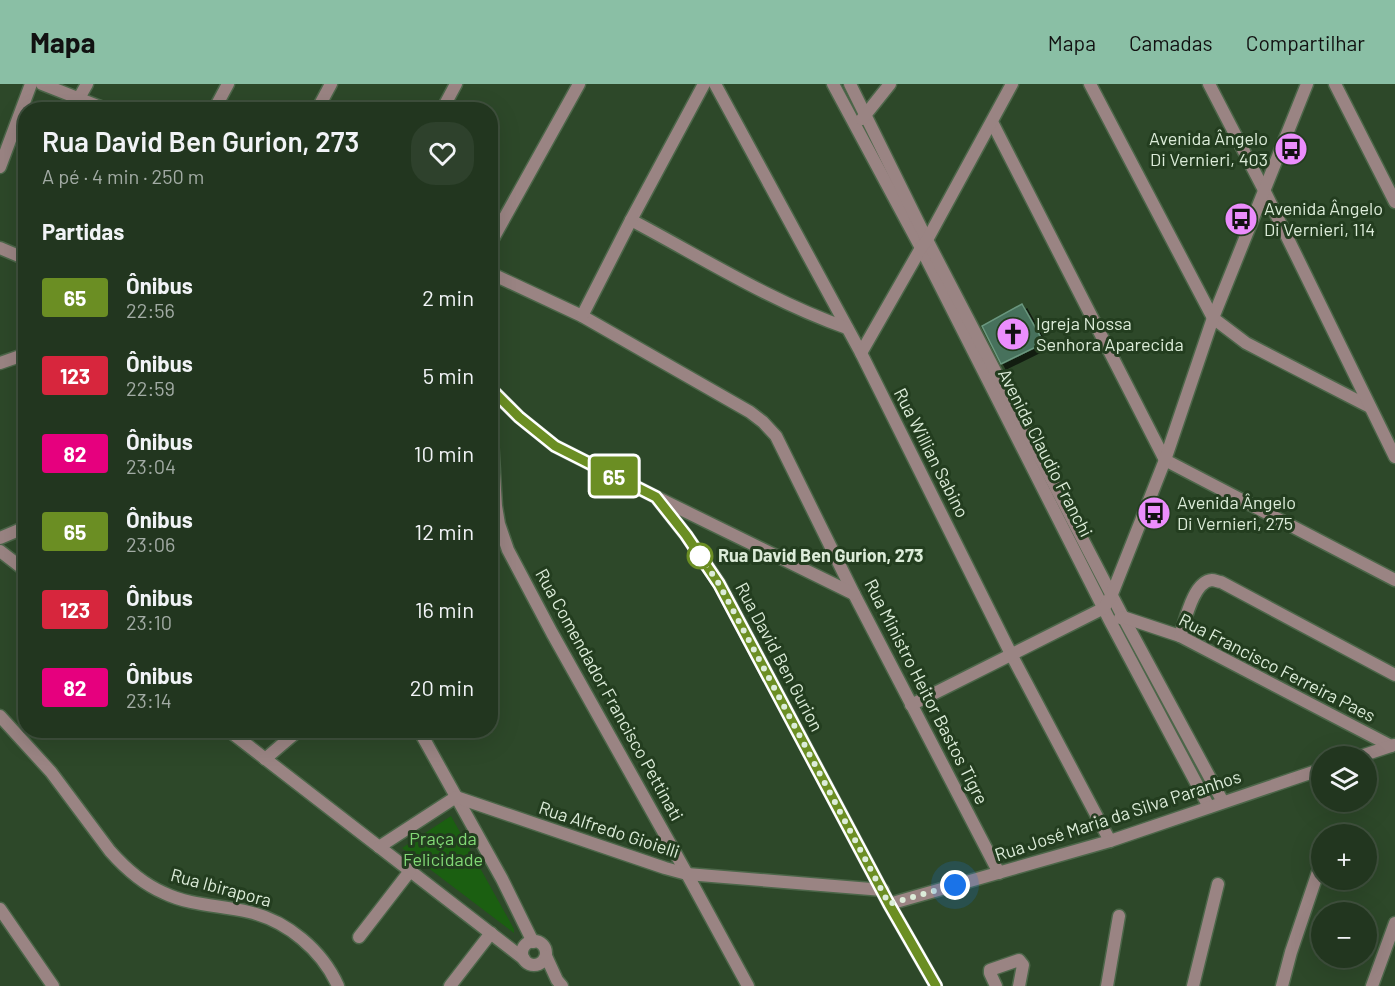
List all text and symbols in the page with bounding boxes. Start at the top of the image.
text: Mapa [30,25,96,59]
text: Mapa [1048,30,1096,55]
text: Camadas [1129,30,1213,55]
text: Compartilhar [1246,30,1365,55]
button: heart [411,122,474,185]
text: Rua David Ben Gurion, 273 [42,124,359,158]
place label: Avenida Ângelo Di Vernieri, 403 [1149,127,1268,170]
bus stop icon: Avenida Ângelo Di Vernieri, 403 [1273,131,1309,167]
text: A pé · 4 min · 250 m [42,164,204,188]
place label: Avenida Ângelo Di Vernieri, 114 [1264,197,1383,240]
bus stop icon: Avenida Ângelo Di Vernieri, 114 [1223,201,1259,237]
text: Partidas [42,218,124,244]
text: Ônibus [126,272,193,298]
text: 2 min [422,284,474,310]
text: 65 [64,285,86,310]
text: 22:56 [126,298,175,322]
place label: Igreja Nossa Senhora Aparecida [1036,312,1184,355]
church icon: Igreja Nossa Senhora Aparecida [995,316,1031,352]
text: Ônibus [126,350,193,376]
text: 5 min [423,362,474,388]
text: 123 [60,363,90,388]
street label: Avenida Claudio Franchi [994,365,1098,540]
text: 22:59 [126,376,175,400]
street label: Rua Willian Sabino [890,384,974,521]
text: Ônibus [126,428,193,454]
text: 10 min [414,440,474,466]
text: 82 [63,441,87,466]
text: 23:04 [126,454,176,478]
line badge: 65 [587,456,641,496]
text: 65 [603,464,625,489]
place label: Avenida Ângelo Di Vernieri, 275 [1177,491,1296,534]
bus stop icon: Avenida Ângelo Di Vernieri, 275 [1136,495,1172,531]
text: Ônibus [126,506,193,532]
text: 12 min [414,518,474,544]
text: 65 [64,519,86,544]
text: 23:06 [126,532,175,556]
marker: Rua David Ben Gurion, 273 [687,543,713,569]
place label: Rua David Ben Gurion, 273 [718,544,924,566]
street label: Rua Comendador Francisco Pettinati [531,565,689,824]
street label: Rua Ministro Heitor Bastos Tigre [860,575,993,808]
street label: Rua David Ben Gurion [731,578,828,735]
text: Ônibus [126,584,193,610]
text: 16 min [415,596,474,622]
text: 123 [60,597,90,622]
street label: Rua Francisco Ferreira Paes [1176,608,1379,726]
text: 23:10 [126,610,172,634]
text: Ônibus [126,662,193,688]
text: 20 min [410,674,474,700]
text: 82 [63,675,87,700]
text: 23:14 [126,688,172,712]
map controls [1311,746,1377,968]
button: layers [1311,746,1377,812]
street label: Rua José Maria da Silva Paranhos [992,765,1244,865]
street label: Rua Alfredo Gioielli [536,796,682,862]
button: + [1311,824,1377,890]
park label: Praça da Felicidade [403,827,483,870]
street label: Rua Ibirapora [168,863,274,911]
your location [940,870,970,900]
button: − [1311,902,1377,968]

